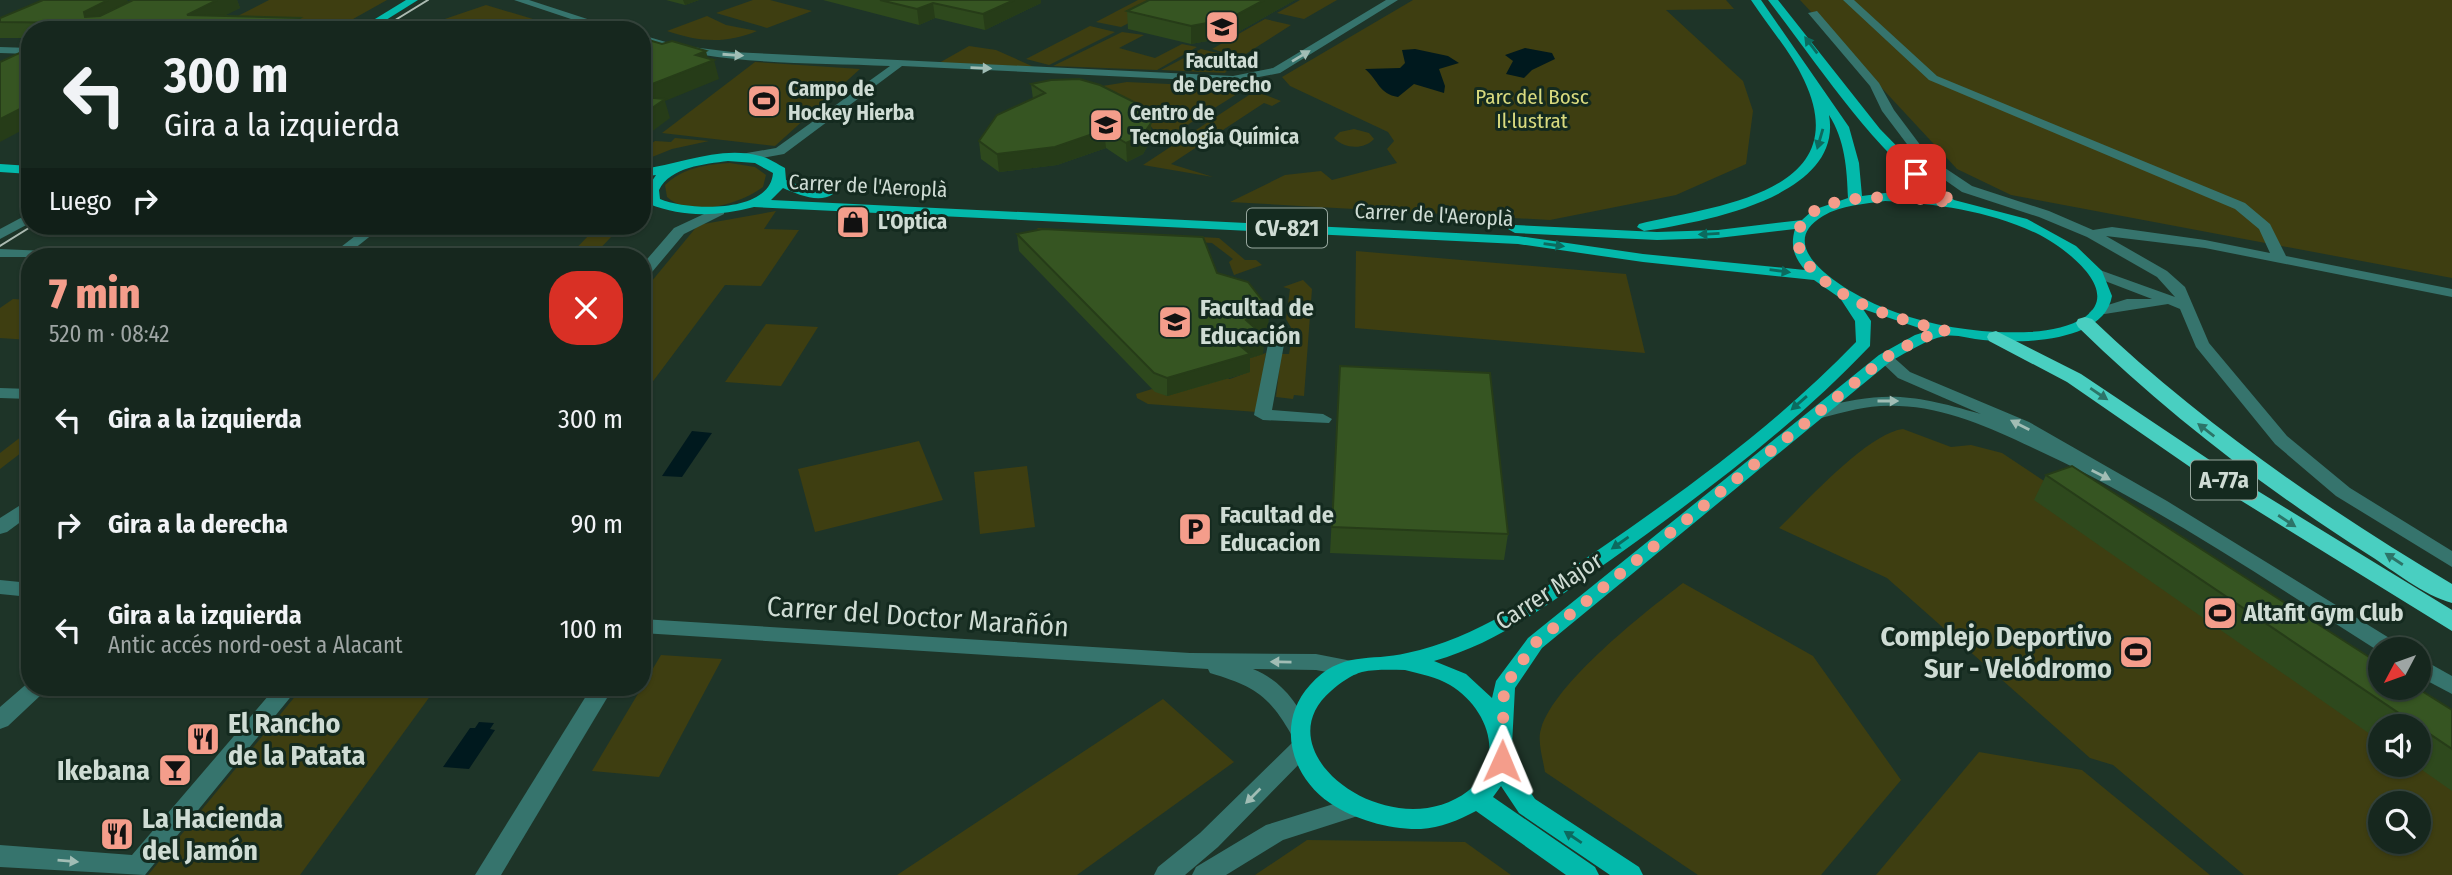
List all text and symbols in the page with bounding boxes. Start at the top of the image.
school or university icon: Facultad de Derecho [1203,8,1241,46]
one-way arrow [1804,36,1818,54]
text: 300 m [164,46,288,105]
place label: Facultad de Derecho [1173,48,1271,98]
icon: left [49,49,140,140]
one-way arrow [722,50,744,61]
one-way arrow [1292,50,1311,63]
one-way arrow [970,62,992,73]
place label: Campo de Hockey Hierba [788,76,914,126]
sports icon: Campo de Hockey Hierba [745,82,783,120]
park label: Parc del Bosc Il·lustrat [1475,84,1589,134]
place label: Centro de Tecnología Química [1130,100,1299,150]
text: Gira a la izquierda [164,106,400,144]
school or university icon: Centro de Tecnología Química [1087,106,1125,144]
one-way arrow [1815,128,1825,149]
pin [1886,144,1946,204]
icon: arrive [1897,155,1935,193]
street label: Carrer de l'Aeroplà [788,169,948,203]
icon: right [126,182,164,220]
text: Luego [49,186,112,217]
street label: Carrer de l'Aeroplà [1354,198,1514,232]
shop icon: L'Optica [834,203,872,241]
road number: CV-821 [1247,208,1327,247]
place label: L'Optica [878,209,947,235]
one-way arrow [1698,229,1720,240]
one-way arrow [1543,240,1565,251]
one-way arrow [1769,266,1791,277]
text: 7 min [49,269,140,319]
button: close [549,271,623,345]
place label: Facultad de Educación [1200,294,1314,350]
school or university icon: Facultad de Educación [1156,303,1194,341]
text: 520 m · 08:42 [49,320,169,348]
one-way arrow [2089,387,2108,400]
one-way arrow [1791,395,1808,410]
one-way arrow [1877,395,1899,407]
icon: left [49,401,87,439]
text: Gira a la izquierda [108,404,302,435]
text: 300 m [558,404,623,435]
one-way arrow [2010,419,2030,431]
one-way arrow [2198,423,2216,438]
road number: A-77a [2191,460,2257,500]
one-way arrow [2091,469,2111,480]
place label: Facultad de Educacion [1220,501,1334,557]
icon: right [49,506,87,544]
text: Gira a la derecha [108,509,288,540]
text: 90 m [571,509,623,540]
parking icon: Facultad de Educacion [1176,510,1214,548]
one-way arrow [2278,514,2297,527]
one-way arrow [1611,536,1629,550]
street label: Carrer Major [1491,546,1608,636]
one-way arrow [2384,553,2403,566]
street label: Carrer del Doctor Marañón [766,589,1070,644]
sports icon: Altafit Gym Club [2201,594,2239,632]
place label: Altafit Gym Club [2243,599,2404,627]
text: Gira a la izquierda [108,600,302,631]
icon: left [49,611,87,649]
text: 100 m [560,614,623,645]
place label: Complejo Deportivo Sur - Velódromo [1880,620,2112,685]
text: Antic accés nord-oest a Alacant [108,631,403,659]
sports icon: Complejo Deportivo Sur - Velódromo [2117,633,2155,671]
north arrow [2368,637,2431,700]
map controls [2368,637,2431,854]
one-way arrow [1270,656,1292,667]
place label: El Rancho de la Patata [228,707,365,772]
button: sound [2368,714,2431,777]
restaurant icon: El Rancho de la Patata [184,720,222,758]
position arrow [1465,724,1539,798]
bar icon: Ikebana [156,751,194,789]
place label: Ikebana [57,754,150,787]
one-way arrow [1245,788,1261,804]
button: search [2368,791,2431,854]
place label: La Hacienda del Jamón [142,802,283,867]
restaurant icon: La Hacienda del Jamón [98,815,136,853]
one-way arrow [1564,831,1583,844]
one-way arrow [57,856,79,867]

